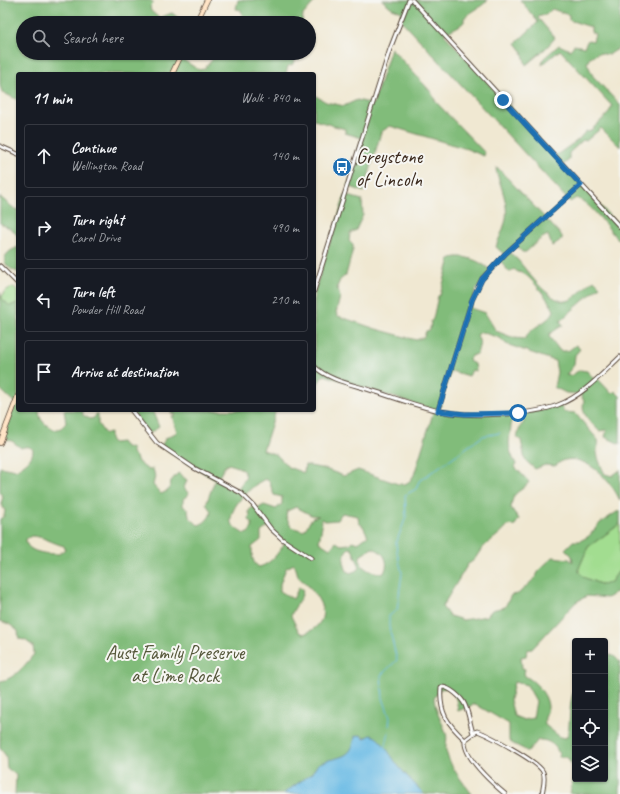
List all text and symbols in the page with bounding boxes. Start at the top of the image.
search box [16,16,316,60]
icon: search [30,27,52,49]
text: Search here [62,29,123,48]
text: 11 min [32,88,72,109]
text: Walk · 840 m [241,90,300,106]
route end [494,91,512,109]
text: Continue [71,139,116,158]
place label: Greystone of Lincoln [356,144,424,192]
icon: ahead [33,145,55,167]
text: 140 m [271,148,299,164]
bus stop icon: Greystone of Lincoln [331,156,353,178]
text: Wellington Road [71,158,142,174]
text: Turn right [71,211,124,230]
icon: right [33,217,55,239]
text: 490 m [271,220,299,236]
text: Carol Drive [71,230,121,246]
text: Turn left [71,283,114,302]
icon: left [33,289,55,311]
text: 210 m [271,292,299,308]
text: Powder Hill Road [71,302,144,318]
icon: arrive [33,361,55,383]
text: Arrive at destination [71,363,178,382]
route start [509,404,527,422]
map controls [572,638,608,782]
button: + [572,638,608,674]
park label: Aust Family Preserve at Lime Rock [106,640,246,688]
button: − [572,674,608,710]
button: locate [572,710,608,746]
button: layers [572,746,608,782]

